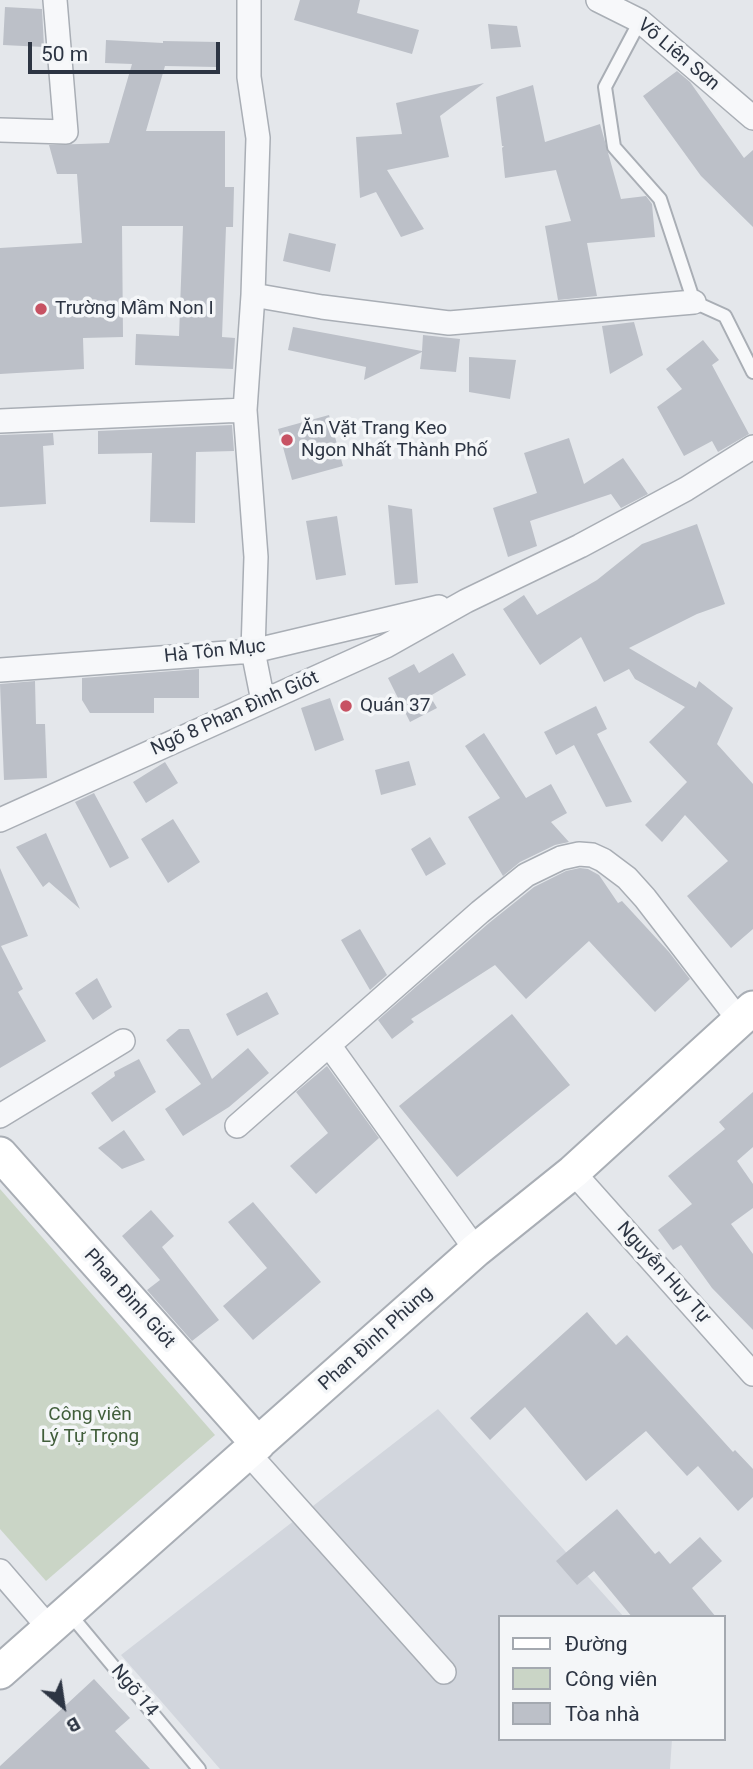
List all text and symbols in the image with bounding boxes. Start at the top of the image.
street label: Võ Liên Sơn [632,14,724,96]
scale bar [32,28,224,72]
text: 50 m [41,42,88,66]
place label: Trường Mầm Non I [55,298,214,320]
marker: Trường Mầm Non I [33,301,49,317]
place label: Ăn Vặt Trang Keo Ngon Nhất Thành Phố [301,418,488,462]
marker: Ăn Vặt Trang Keo Ngon Nhất Thành Phố [279,432,295,448]
street label: Hà Tôn Mục [163,635,267,669]
street label: Ngõ 8 Phan Đình Giót [148,667,322,761]
place label: Quán 37 [360,695,430,717]
marker: Quán 37 [338,698,354,714]
street label: Nguyễn Huy Tự [611,1218,715,1328]
street label: Phan Đình Giót [78,1245,180,1353]
street label: Phan Đình Phùng [314,1282,438,1396]
park label: Công viên Lý Tự Trọng [41,1404,139,1448]
legend [498,1615,725,1741]
text: Đường [565,1632,627,1656]
street label: Ngõ 14 [106,1660,162,1722]
text: Công viên [565,1667,657,1691]
north arrow [28,1671,98,1741]
text: Tòa nhà [565,1702,640,1726]
text: B [63,1712,84,1738]

